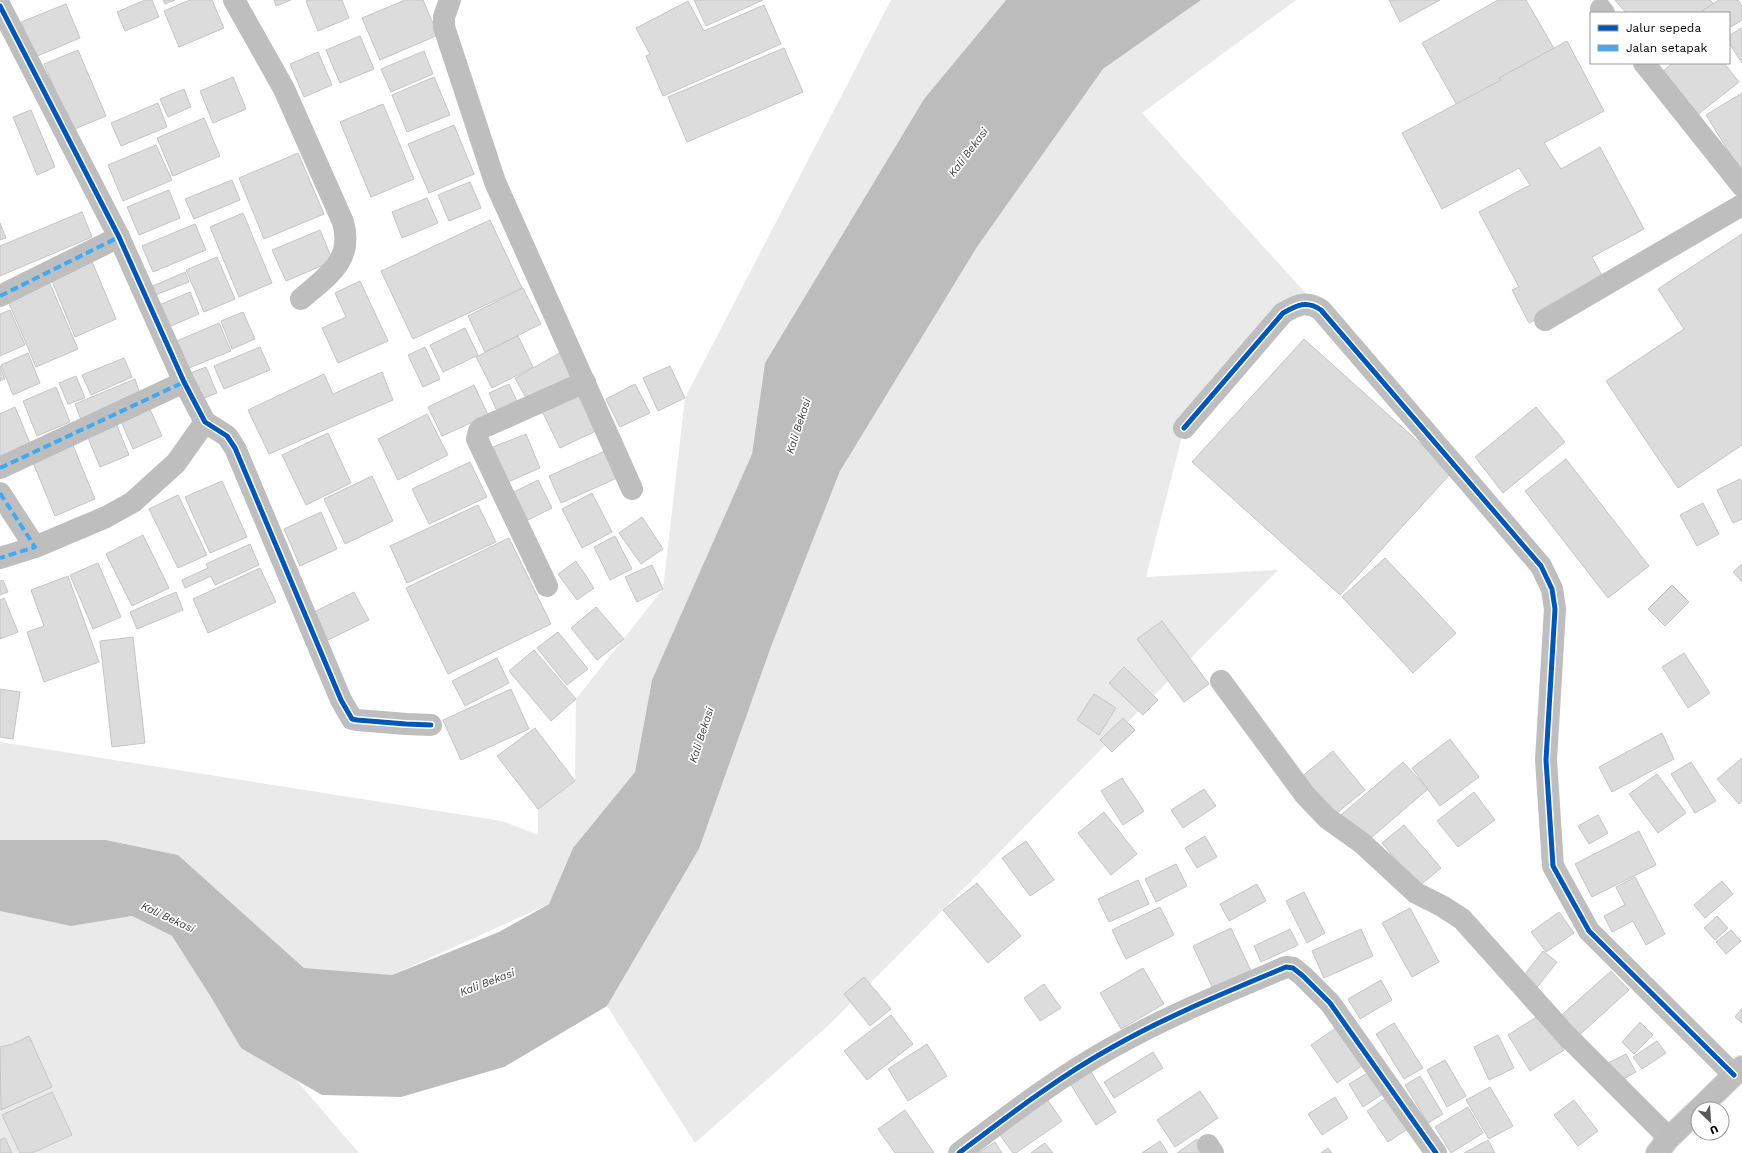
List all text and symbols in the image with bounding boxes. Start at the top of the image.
legend [1590,12,1730,64]
text: Jalur sepeda [1626,21,1701,35]
text: Jalan setapak [1626,41,1708,55]
water label: Kali Bekasi [946,124,992,179]
water label: Kali Bekasi [783,396,814,456]
water label: Kali Bekasi [686,705,717,765]
water label: Kali Bekasi [139,899,198,936]
water label: Kali Bekasi [458,966,517,999]
north arrow [1690,1101,1730,1141]
text: U [1708,1122,1720,1137]

